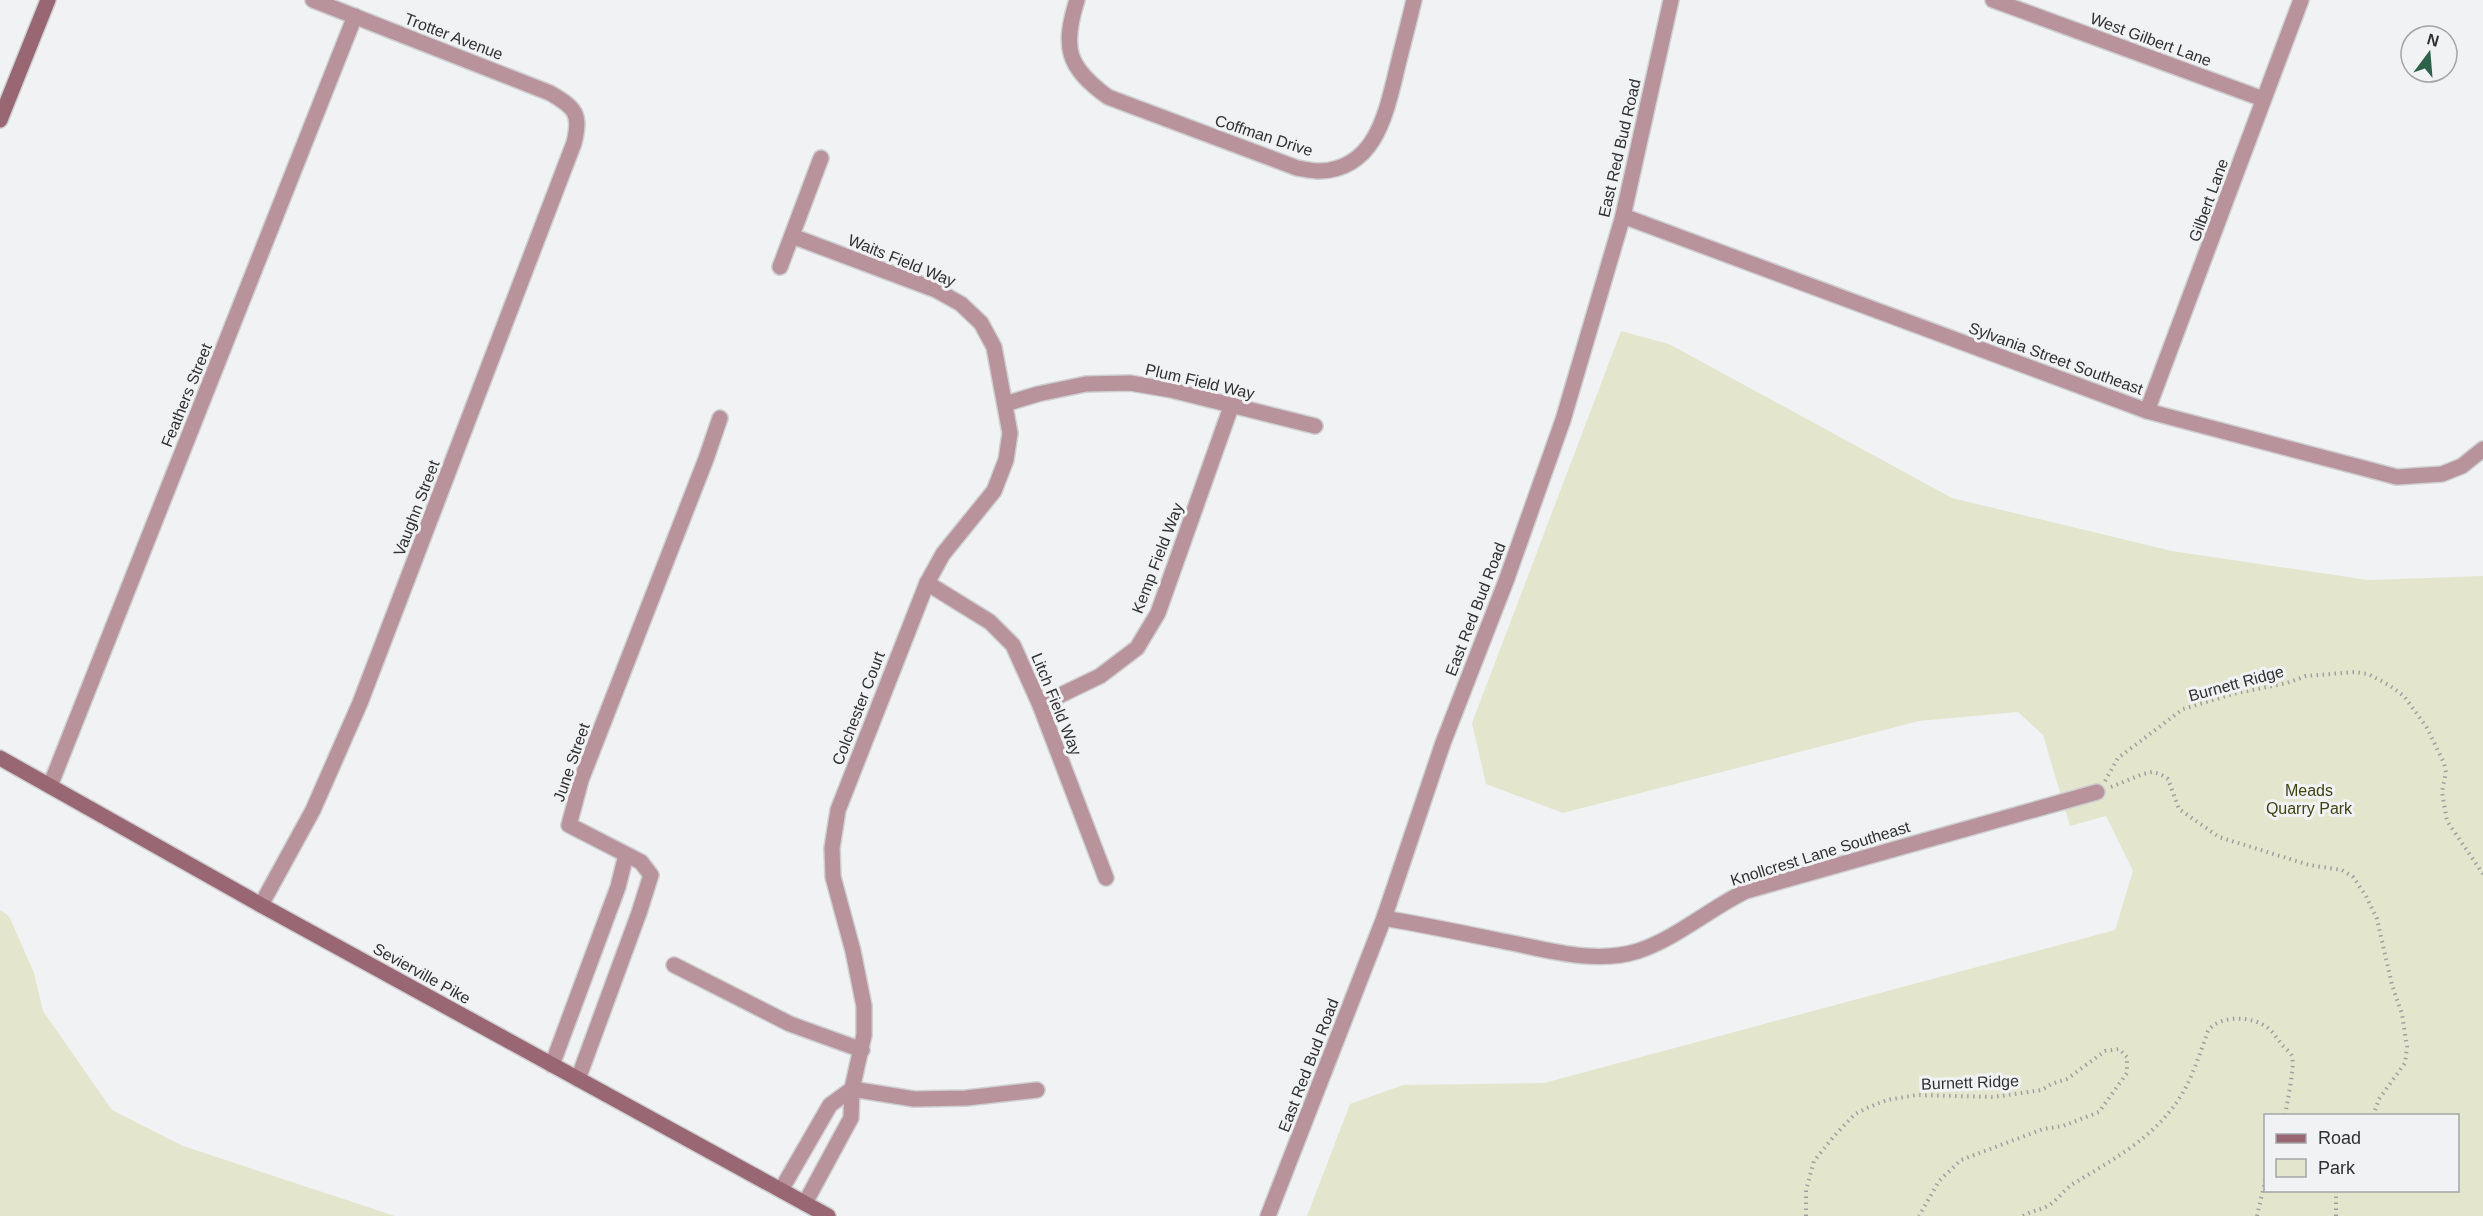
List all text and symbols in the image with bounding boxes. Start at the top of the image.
street label: Trotter Avenue [402,10,506,63]
street label: West Gilbert Lane [2088,10,2214,69]
north arrow [2399,24,2459,84]
text: N [2425,30,2441,50]
street label: East Red Bud Road [1595,77,1644,219]
street label: Coffman Drive [1213,112,1315,159]
street label: Gilbert Lane [2186,156,2231,244]
street label: Waits Field Way [846,231,958,290]
street label: Sylvania Street Southeast [1966,319,2146,398]
street label: Feathers Street [158,340,215,449]
street label: Plum Field Way [1144,361,1256,402]
street label: Vaughn Street [390,457,443,558]
street label: Kemp Field Way [1129,501,1186,616]
street label: East Red Bud Road [1442,540,1509,678]
street label: Colchester Court [829,649,888,767]
street label: Litch Field Way [1028,651,1085,758]
street label: Burnett Ridge [2187,663,2286,704]
street label: June Street [550,720,593,804]
park label: Meads Quarry Park [2266,782,2353,817]
street label: Knollcrest Lane Southeast [1728,818,1912,889]
street label: Sevierville Pike [370,940,473,1007]
street label: East Red Bud Road [1275,996,1342,1134]
street label: Burnett Ridge [1921,1072,2019,1093]
legend [2264,1114,2459,1192]
text: Road [2318,1128,2361,1148]
text: Park [2318,1158,2356,1178]

